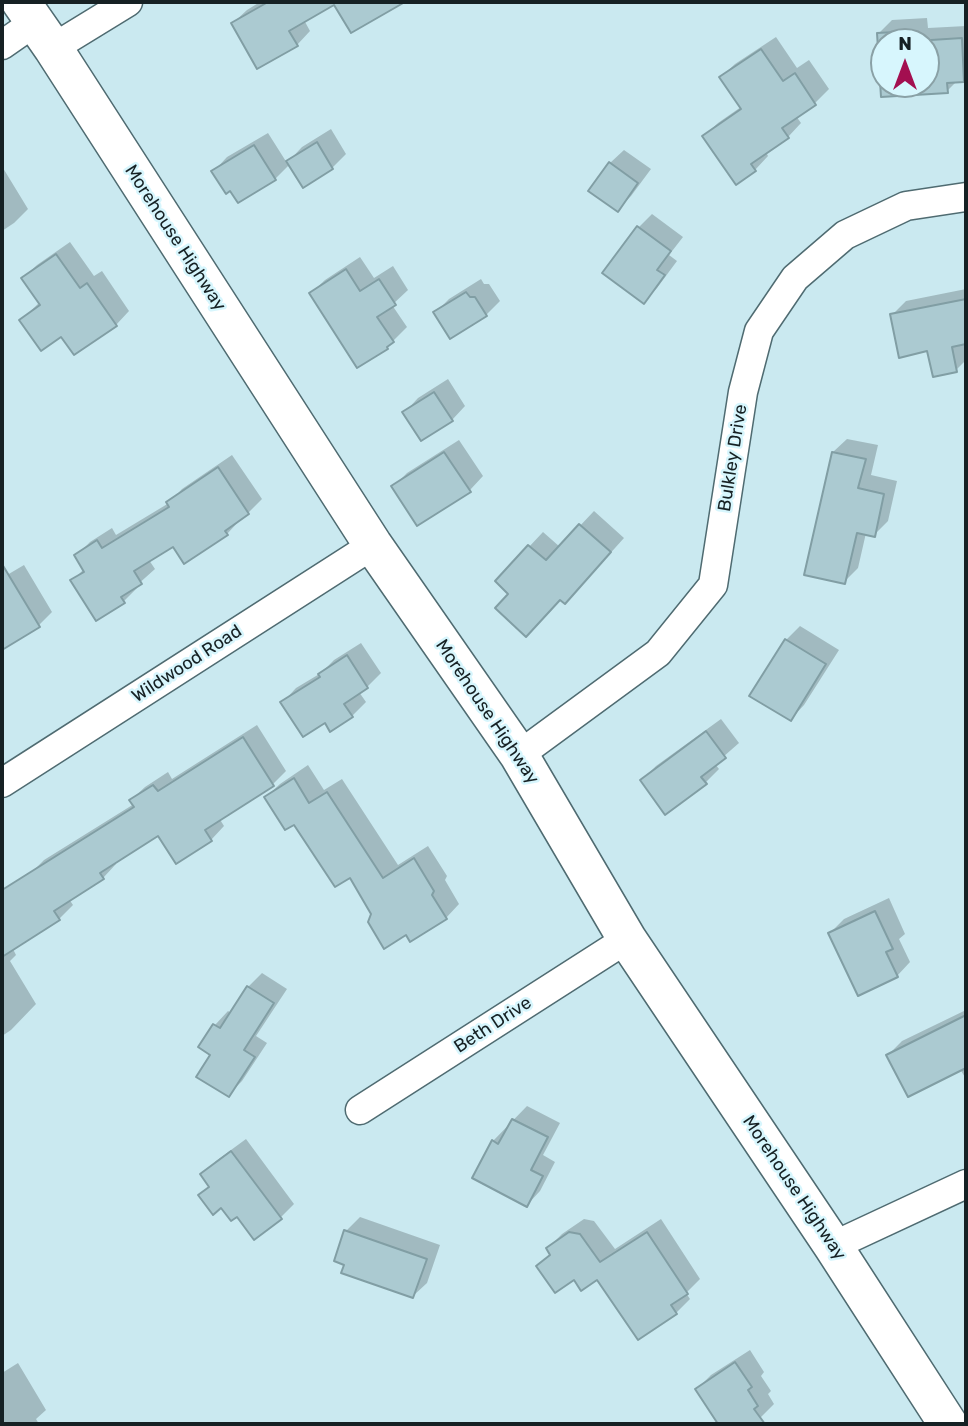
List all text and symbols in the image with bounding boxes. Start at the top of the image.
north arrow [870,28,940,98]
text: N [898,32,912,55]
street label: Morehouse Highway [120,161,230,315]
street label: Bulkley Drive [714,403,752,513]
street label: Wildwood Road [128,620,246,708]
street label: Morehouse Highway [431,636,543,788]
street label: Beth Drive [450,992,536,1058]
street label: Morehouse Highway [738,1112,850,1264]

